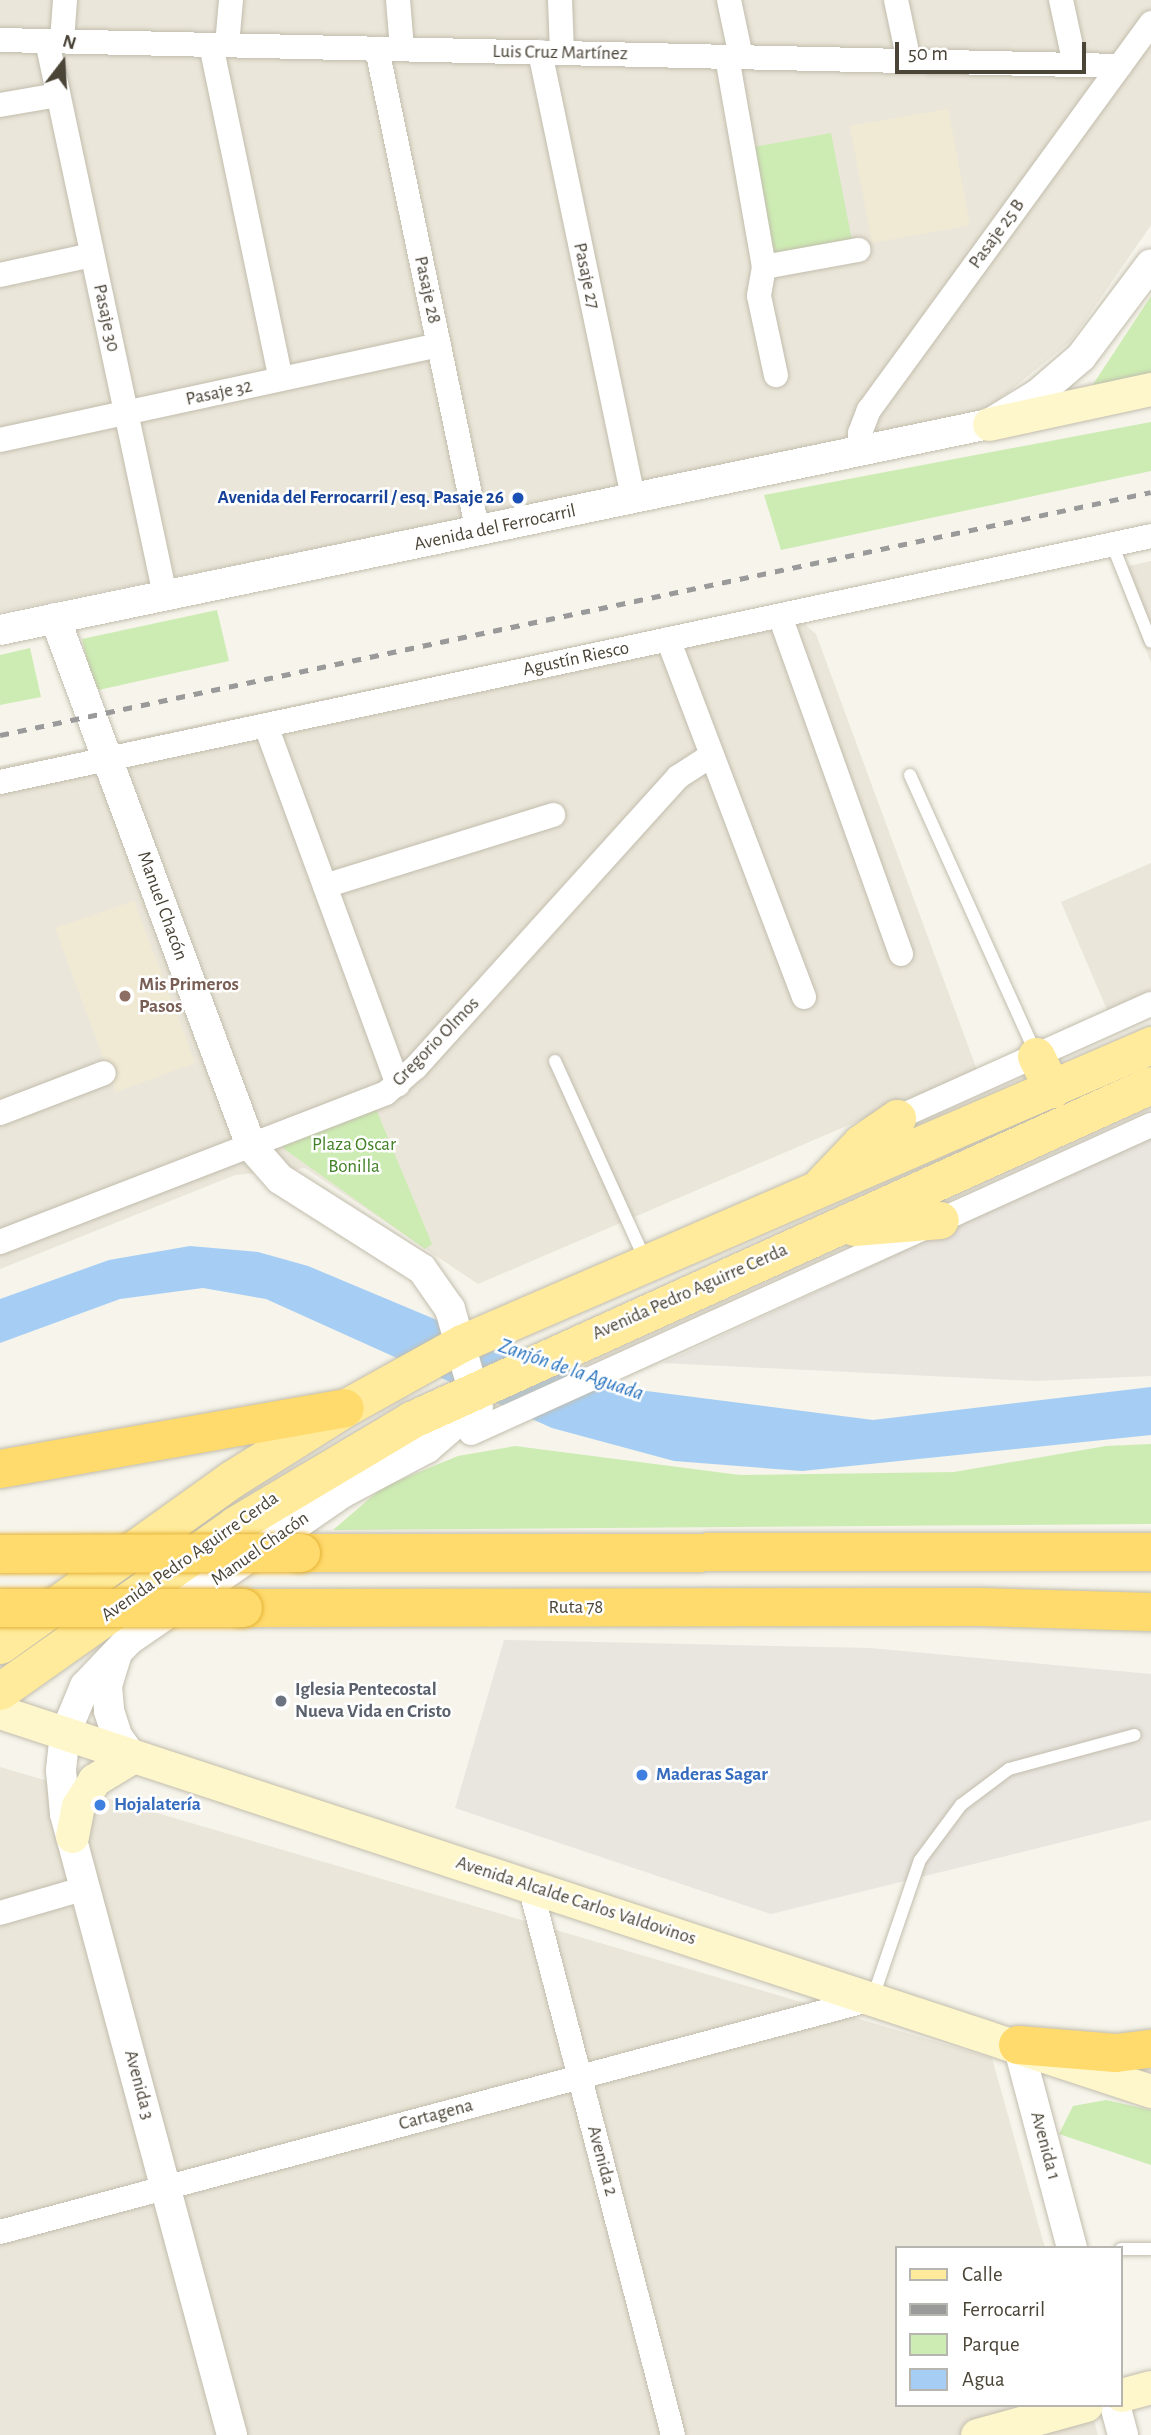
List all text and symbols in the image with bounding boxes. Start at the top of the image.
north arrow [28,28,98,98]
scale bar [899,28,1090,72]
text: N [60,31,78,53]
street label: Luis Cruz Martínez [492,40,628,66]
text: 50 m [908,43,948,64]
street label: Pasaje 25 B [964,195,1030,273]
street label: Pasaje 27 [568,241,604,311]
street label: Pasaje 28 [409,254,445,326]
street label: Pasaje 30 [88,282,124,354]
street label: Pasaje 32 [184,375,254,411]
place label: Avenida del Ferrocarril / esq. Pasaje 26 [218,487,504,509]
marker: Avenida del Ferrocarril / esq. Pasaje 26 [510,490,526,506]
street label: Avenida del Ferrocarril [412,500,578,556]
street label: Agustín Riesco [521,637,631,681]
street label: Manuel Chacón [132,848,192,964]
place label: Mis Primeros Pasos [139,974,239,1018]
marker: Mis Primeros Pasos [117,988,133,1004]
street label: Gregorio Olmos [388,992,484,1092]
park label: Plaza Oscar Bonilla [312,1134,396,1178]
street label: Avenida Pedro Aguirre Cerda [589,1239,791,1345]
water label: Zanjón de la Aguada [495,1333,647,1407]
street label: Avenida Pedro Aguirre Cerda [97,1487,283,1627]
street label: Manuel Chacón [207,1507,313,1591]
street label: Ruta 78 [549,1597,603,1619]
place label: Iglesia Pentecostal Nueva Vida en Cristo [295,1679,451,1723]
marker: Iglesia Pentecostal Nueva Vida en Cristo [273,1693,289,1709]
place label: Maderas Sagar [656,1764,768,1786]
marker: Maderas Sagar [634,1767,650,1783]
place label: Hojalatería [114,1794,201,1816]
marker: Hojalatería [92,1797,108,1813]
street label: Avenida Alcalde Carlos Valdovinos [453,1851,699,1951]
street label: Avenida 3 [119,2048,159,2122]
street label: Cartagena [396,2094,476,2136]
street label: Avenida 1 [1025,2109,1065,2183]
street label: Avenida 2 [582,2123,622,2199]
legend [895,2246,1123,2407]
text: Calle [962,2264,1003,2285]
text: Ferrocarril [962,2299,1045,2320]
text: Parque [962,2334,1020,2355]
text: Agua [962,2369,1005,2390]

